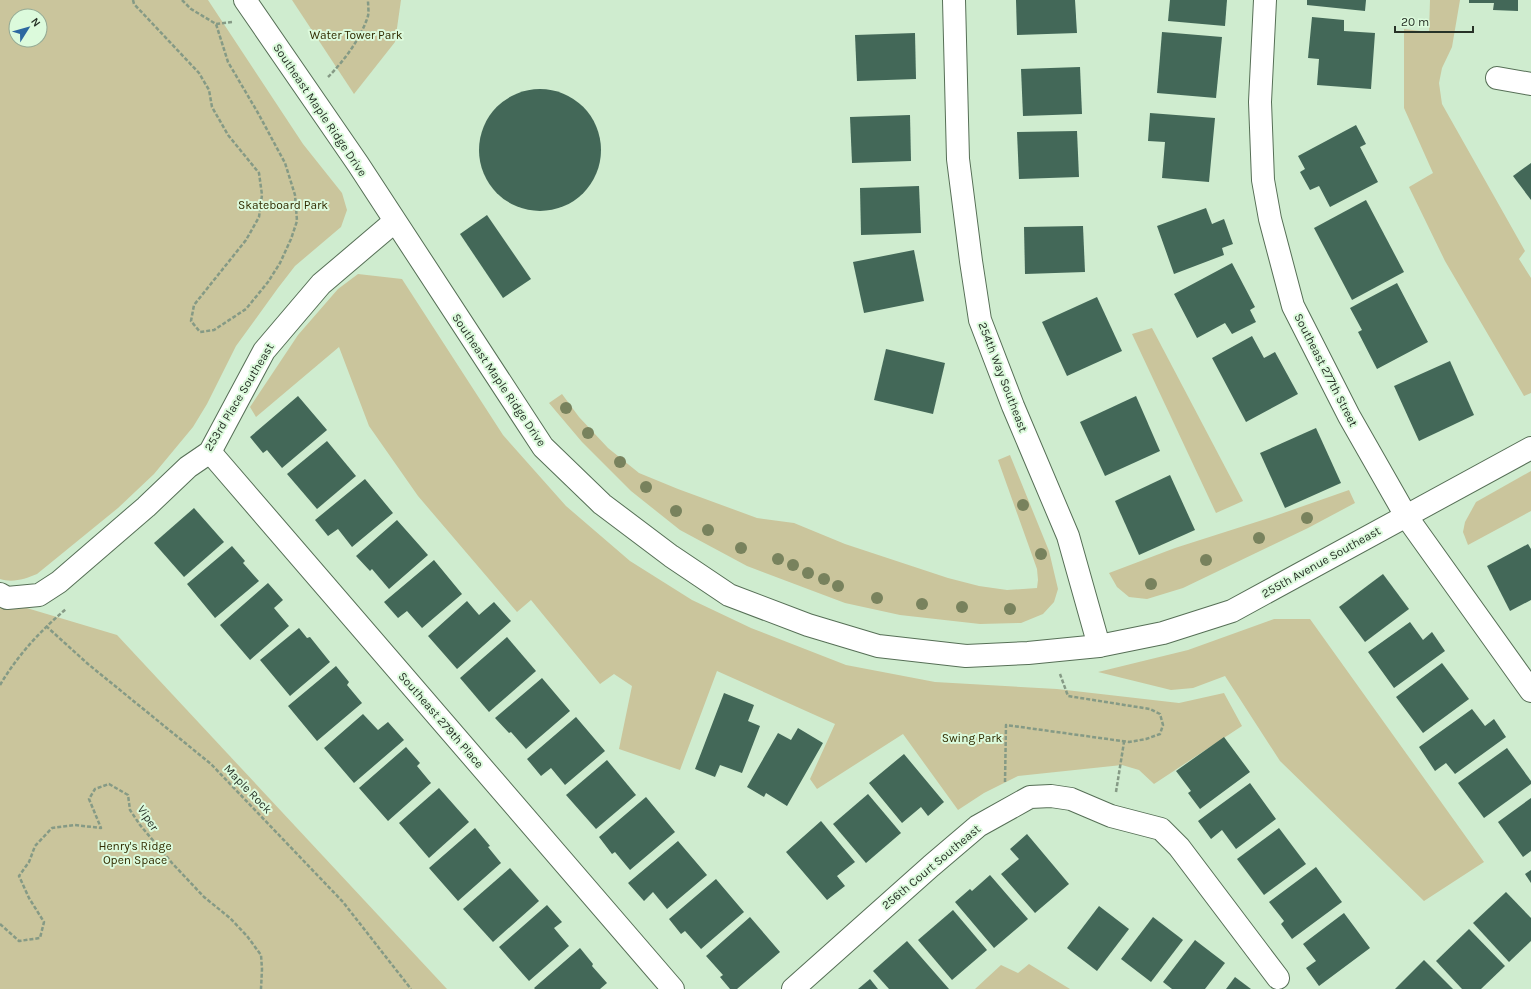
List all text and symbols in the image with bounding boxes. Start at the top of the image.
north arrow [8,8,48,48]
scale bar [1395,8,1473,34]
text: N [28,15,43,29]
text: 20 m [1401,15,1429,29]
park label: Water Tower Park [310,28,403,42]
street label: Southeast Maple Ridge Drive [270,41,370,179]
park label: Skateboard Park [238,198,328,212]
street label: Southeast Maple Ridge Drive [449,311,549,449]
street label: Southeast 277th Street [1291,311,1361,429]
street label: 254th Way Southeast [976,320,1031,435]
street label: 253rd Place Southeast [201,340,277,453]
street label: 255th Avenue Southeast [1259,523,1383,601]
street label: Southeast 279th Place [396,669,486,771]
park label: Swing Park [942,731,1003,745]
street label: Maple Rock [221,761,275,817]
street label: Viper [134,803,162,834]
street label: 256th Court Southeast [879,821,984,912]
park label: Henry's Ridge Open Space [98,839,172,867]

